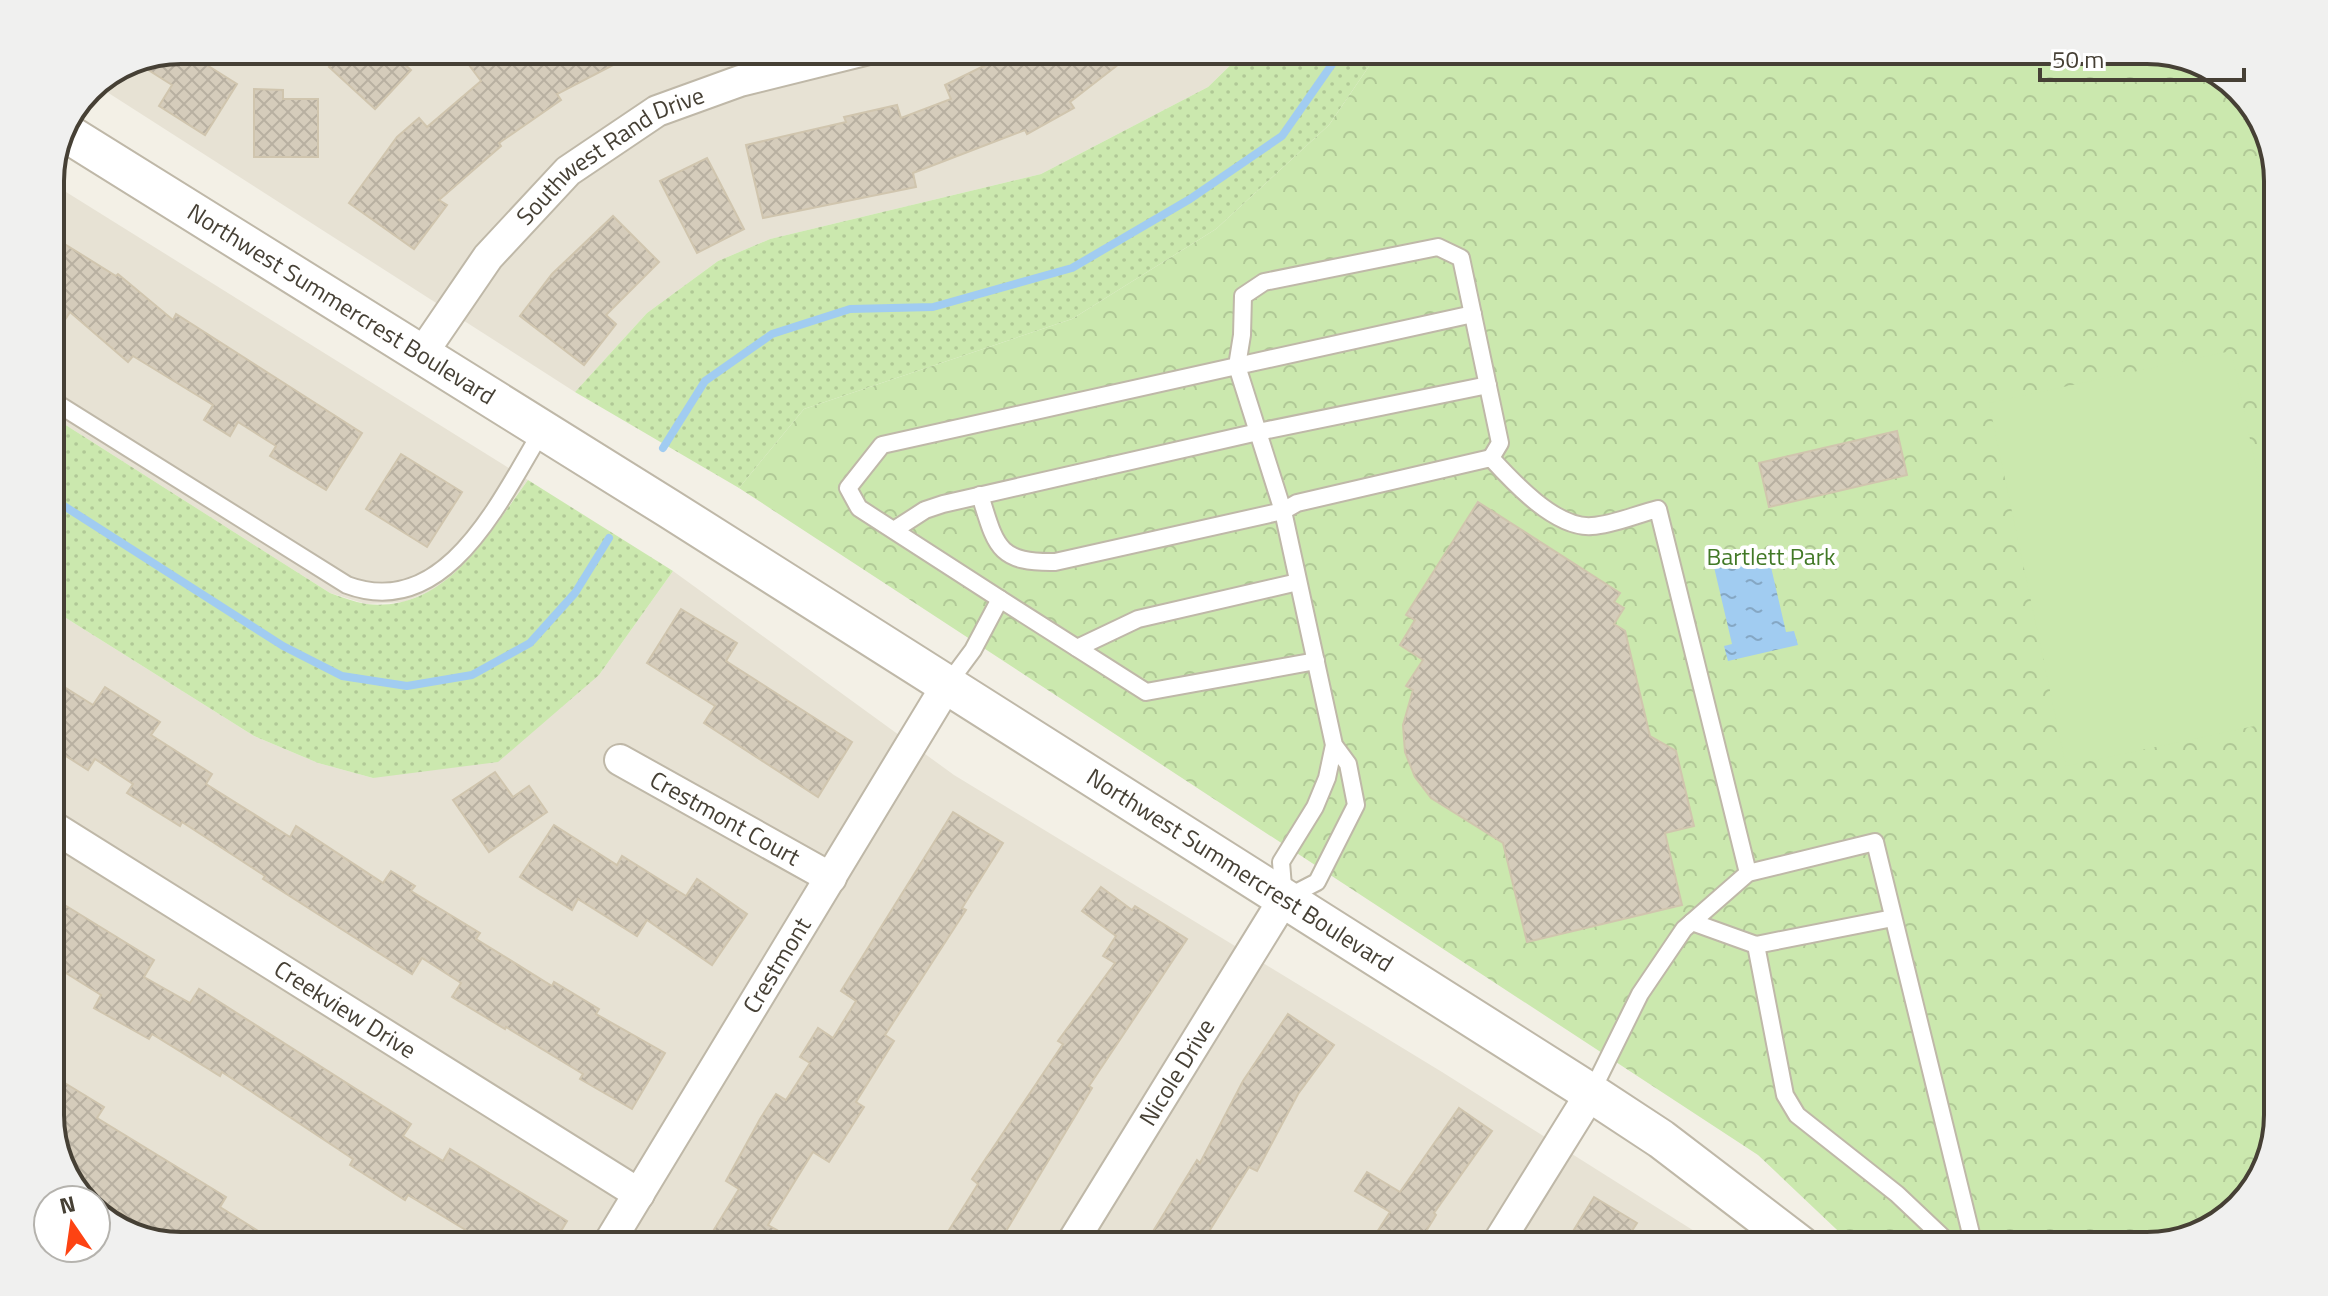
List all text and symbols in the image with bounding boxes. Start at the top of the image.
scale bar [2040,32,2244,82]
text: 50 m [2052,41,2104,77]
street label: Southwest Rand Drive [507,76,709,233]
street label: Northwest Summercrest Boulevard [181,194,503,413]
park label: Bartlett Park [1706,538,1836,574]
street label: Northwest Summercrest Boulevard [1080,759,1401,980]
street label: Crestmont Court [644,761,807,874]
street label: Crestmont [733,909,820,1020]
street label: Creekview Drive [267,951,424,1067]
street label: Nicole Drive [1129,1011,1223,1132]
north arrow [32,1184,112,1264]
text: N [56,1186,79,1223]

